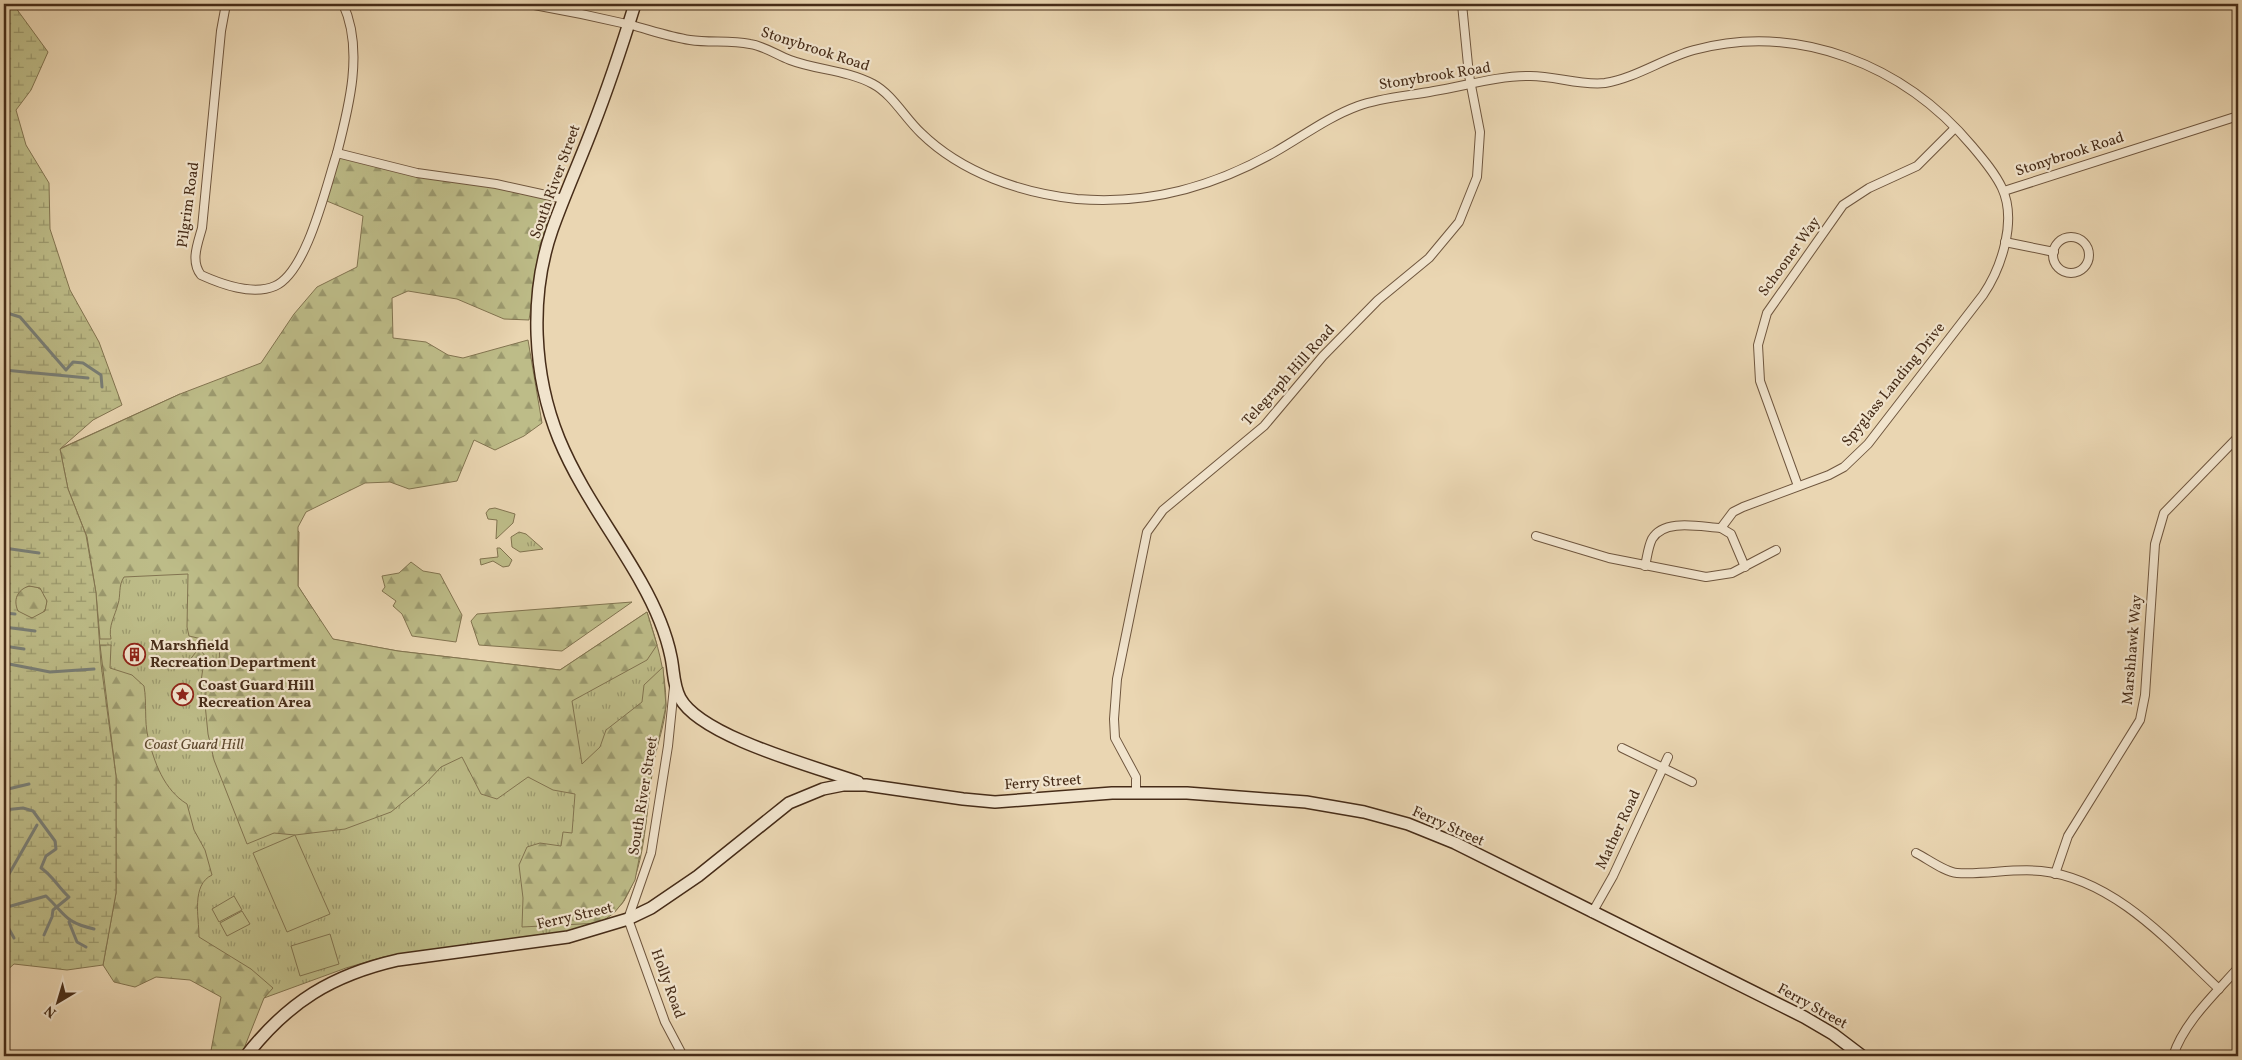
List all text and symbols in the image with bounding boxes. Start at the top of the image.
street label: Stonybrook Road [758,23,872,77]
street label: Stonybrook Road [1377,58,1493,96]
street label: South River Street [526,122,586,242]
street label: Stonybrook Road [2013,128,2127,182]
street label: Pilgrim Road [173,161,205,249]
street label: Schooner Way [1754,213,1826,301]
street label: Spyglass Landing Drive [1837,318,1951,452]
street label: Telegraph Hill Road [1238,321,1340,431]
street label: Marshhawk Way [2118,594,2148,706]
place label: Marshfield Recreation Department [150,636,317,674]
building icon: Marshfield Recreation Department [122,643,146,667]
place label: Coast Guard Hill Recreation Area [198,676,314,714]
place icon: Coast Guard Hill Recreation Area [170,683,194,707]
park label: Coast Guard Hill [144,735,244,756]
street label: South River Street [624,735,664,857]
street label: Ferry Street [1004,770,1082,796]
street label: Mather Road [1591,787,1647,873]
street label: Ferry Street [1408,802,1488,852]
street label: Ferry Street [535,898,615,936]
street label: Holly Road [645,946,689,1022]
north arrow [32,978,82,1028]
street label: Ferry Street [1773,979,1851,1035]
text: N [41,1000,61,1022]

